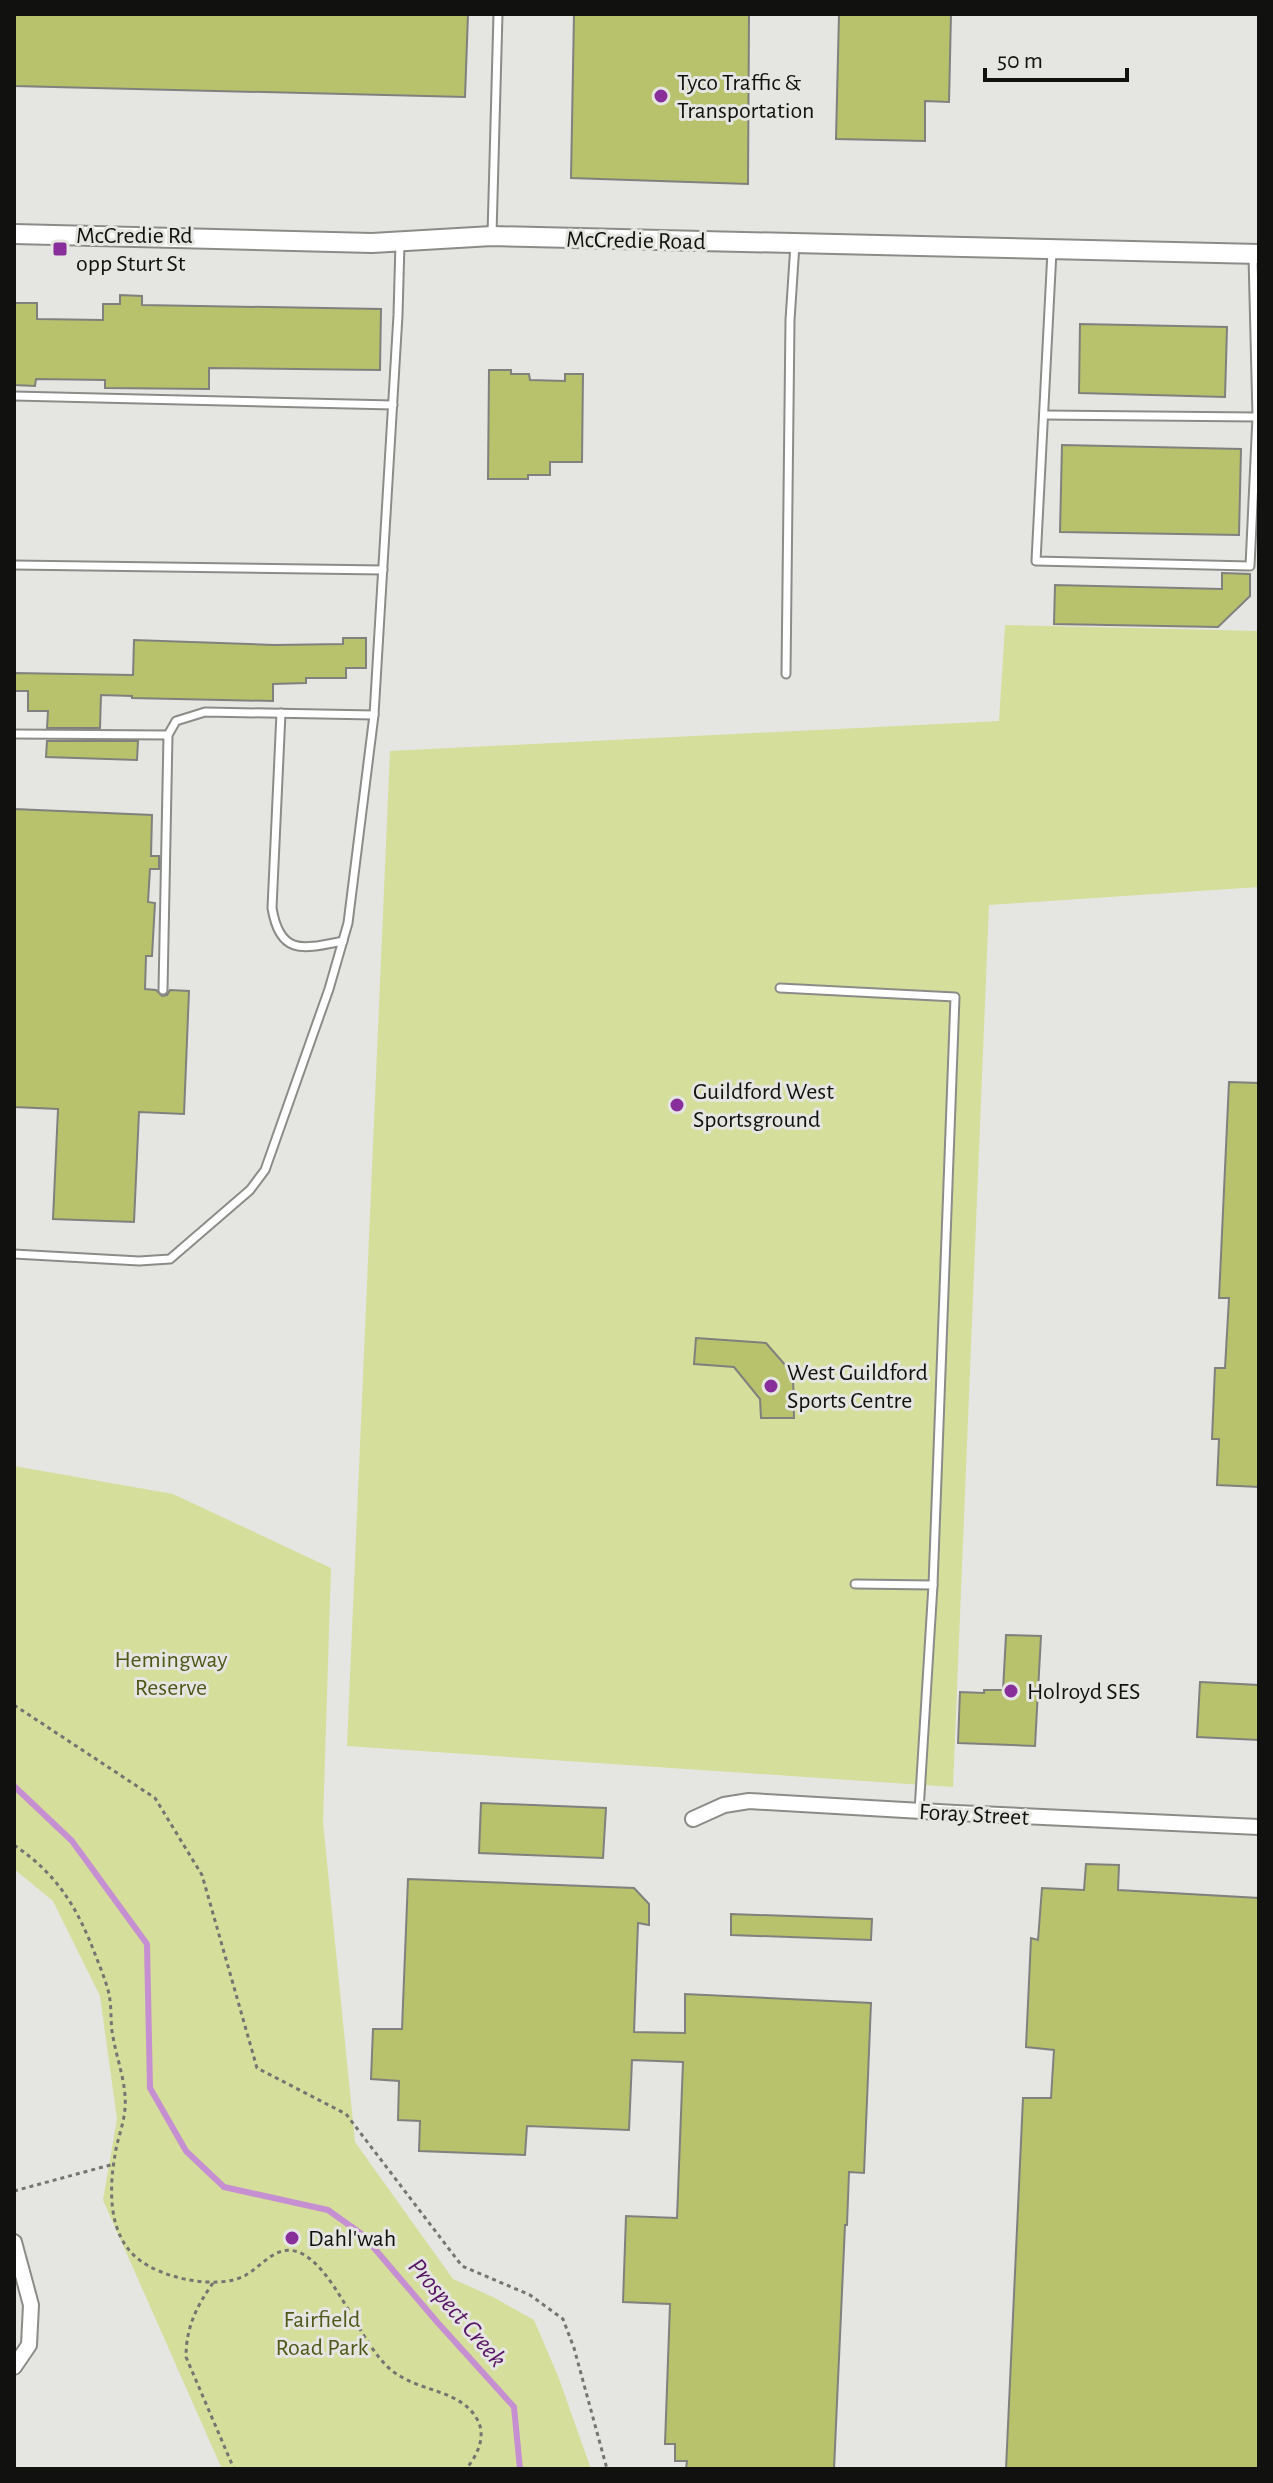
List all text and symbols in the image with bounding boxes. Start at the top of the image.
scale bar [985,32,1127,82]
text: 50 m [997,49,1043,73]
place label: Tyco Traffic & Transportation [677,71,815,123]
marker: Tyco Traffic & Transportation [652,87,670,105]
place label: McCredie Rd opp Sturt St [76,224,193,276]
street label: McCredie Road [566,228,706,254]
marker: McCredie Rd opp Sturt St [51,240,69,258]
place label: Guildford West Sportsground [693,1080,834,1132]
marker: Guildford West Sportsground [668,1096,686,1114]
place label: West Guildford Sports Centre [787,1361,928,1413]
marker: West Guildford Sports Centre [762,1377,780,1395]
park label: Hemingway Reserve [115,1648,227,1700]
place label: Holroyd SES [1027,1680,1140,1704]
marker: Holroyd SES [1002,1682,1020,1700]
street label: Foray Street [918,1800,1030,1830]
place label: Dahl'wah [308,2227,396,2251]
marker: Dahl'wah [283,2229,301,2247]
water label: Prospect Creek [403,2253,511,2372]
park label: Fairfield Road Park [275,2308,369,2360]

